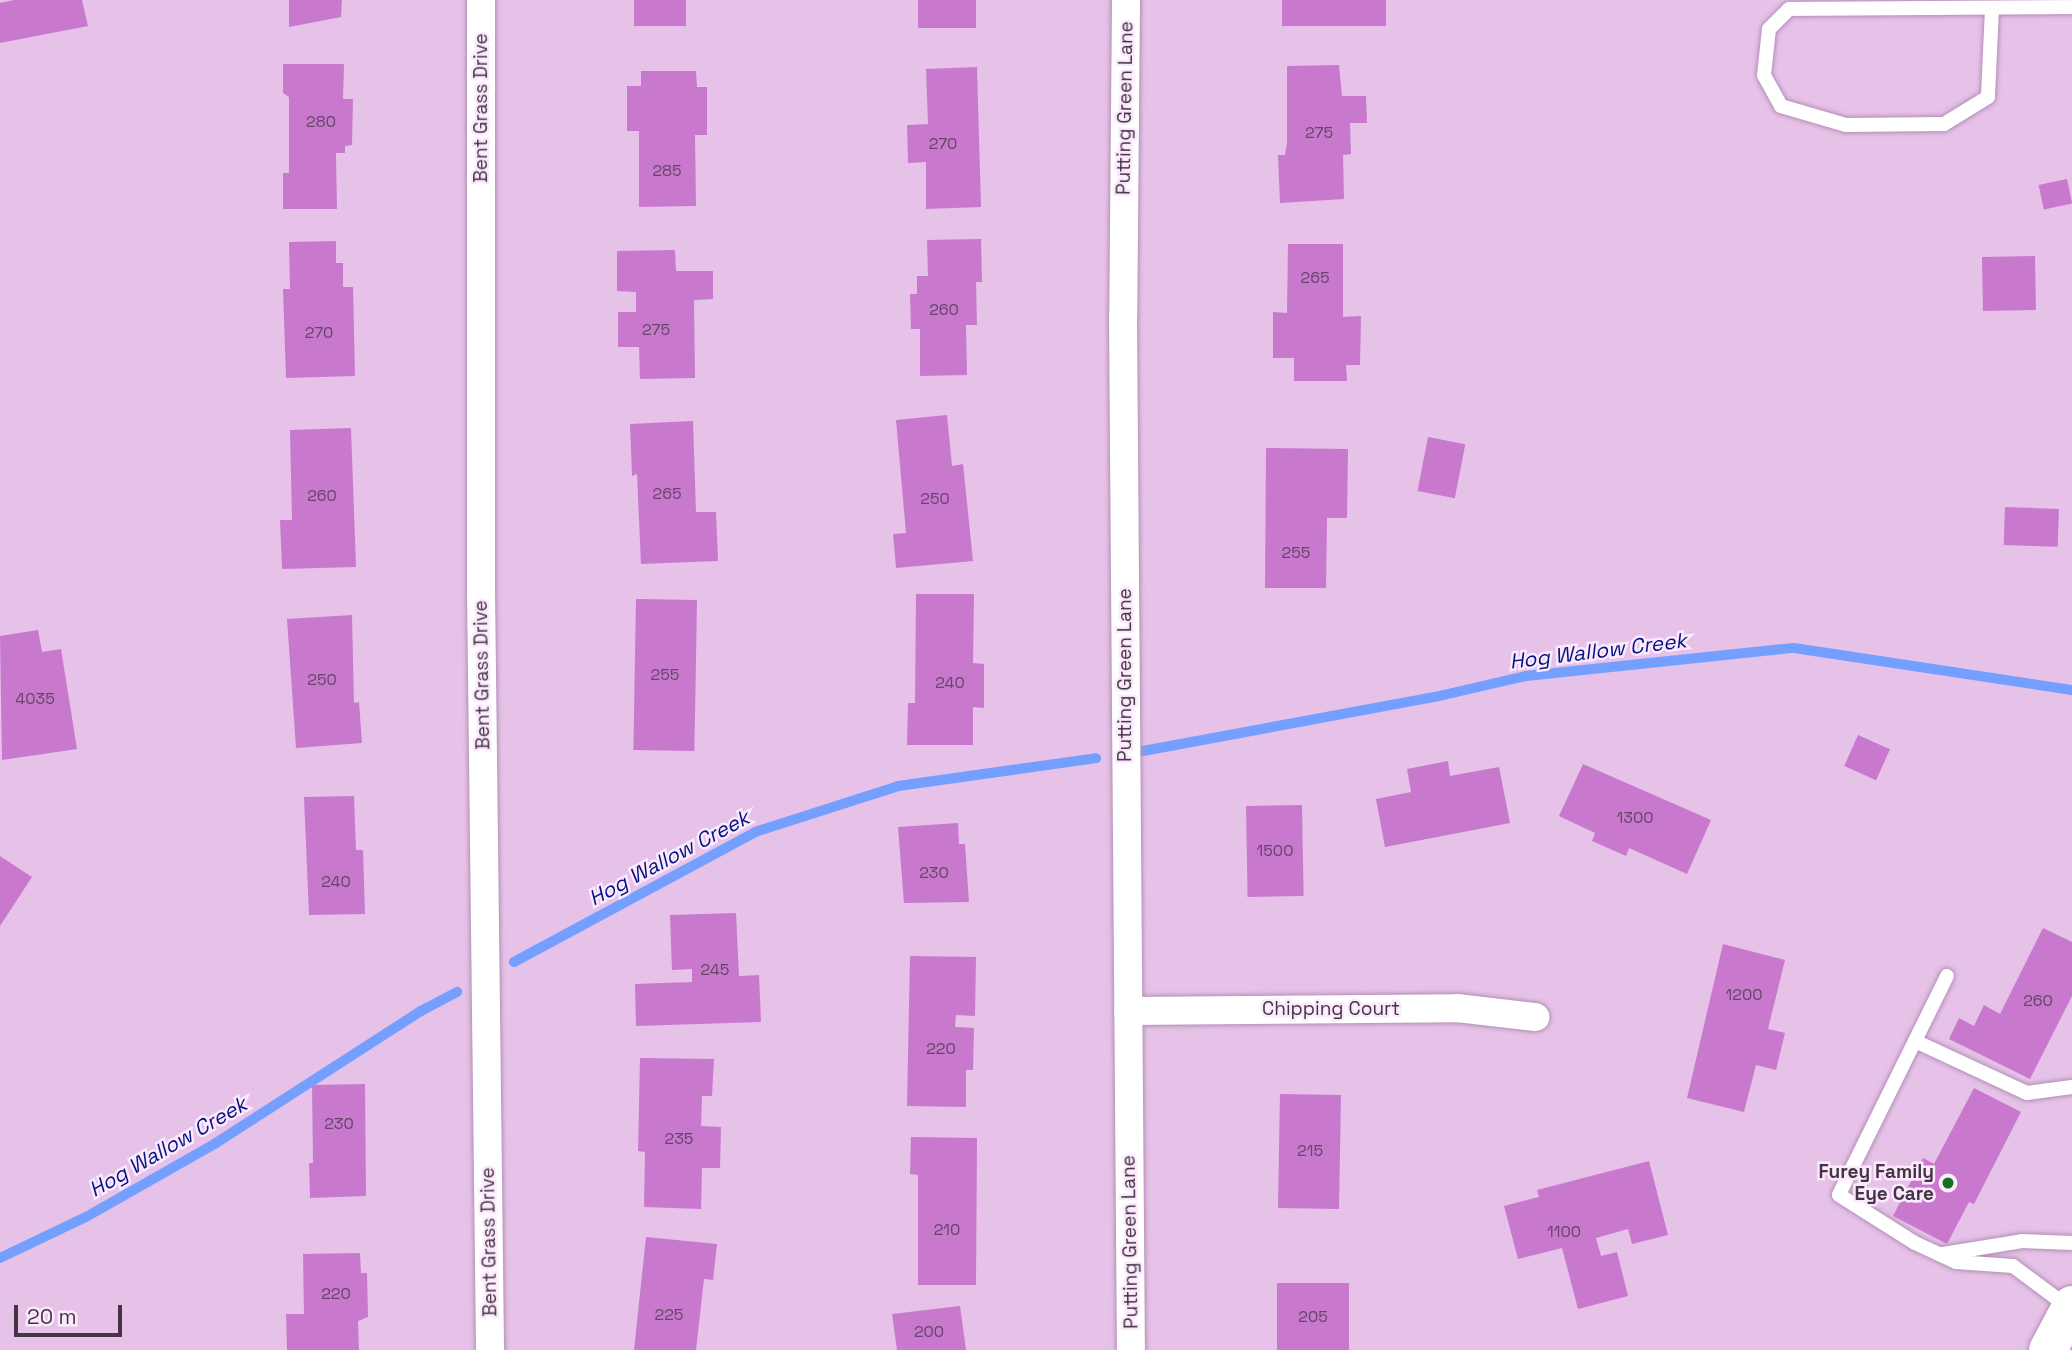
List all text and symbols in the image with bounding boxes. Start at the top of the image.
street label: Putting Green Lane [1112,21,1138,195]
street label: Bent Grass Drive [470,33,492,183]
house number: 280 [306,112,336,132]
house number: 275 [1305,123,1333,143]
house number: 270 [929,134,957,154]
house number: 285 [652,161,682,181]
house number: 265 [1300,268,1330,288]
house number: 260 [929,300,959,320]
house number: 275 [642,320,670,340]
house number: 270 [305,323,333,343]
house number: 265 [652,484,682,504]
house number: 260 [307,486,337,506]
house number: 250 [920,489,950,509]
house number: 255 [1282,543,1310,563]
street label: Putting Green Lane [1114,588,1136,762]
street label: Bent Grass Drive [469,600,495,750]
water label: Hog Wallow Creek [1508,628,1688,674]
house number: 255 [651,665,679,685]
house number: 250 [307,670,337,690]
house number: 240 [935,673,965,693]
house number: 4035 [15,689,55,709]
water label: Hog Wallow Creek [584,805,754,911]
house number: 1300 [1617,808,1653,828]
house number: 1500 [1257,841,1293,861]
house number: 230 [919,863,949,883]
house number: 240 [321,872,351,892]
house number: 245 [701,960,729,980]
house number: 1200 [1726,985,1762,1005]
house number: 260 [2023,991,2053,1011]
street label: Chipping Court [1262,998,1400,1020]
house number: 220 [926,1039,956,1059]
water label: Hog Wallow Creek [84,1092,252,1202]
house number: 230 [324,1114,354,1134]
house number: 235 [665,1129,693,1149]
house number: 215 [1297,1141,1323,1161]
street label: Putting Green Lane [1117,1155,1143,1329]
place label: Furey Family Eye Care [1818,1161,1934,1205]
street label: Bent Grass Drive [476,1167,502,1317]
marker: Furey Family Eye Care [1940,1175,1956,1191]
house number: 210 [934,1220,960,1240]
house number: 1100 [1547,1222,1581,1242]
house number: 220 [321,1284,351,1304]
scale bar [18,1290,126,1334]
text: 20 m [27,1303,77,1330]
house number: 225 [655,1305,683,1325]
house number: 205 [1298,1307,1328,1327]
house number: 200 [914,1322,944,1342]

